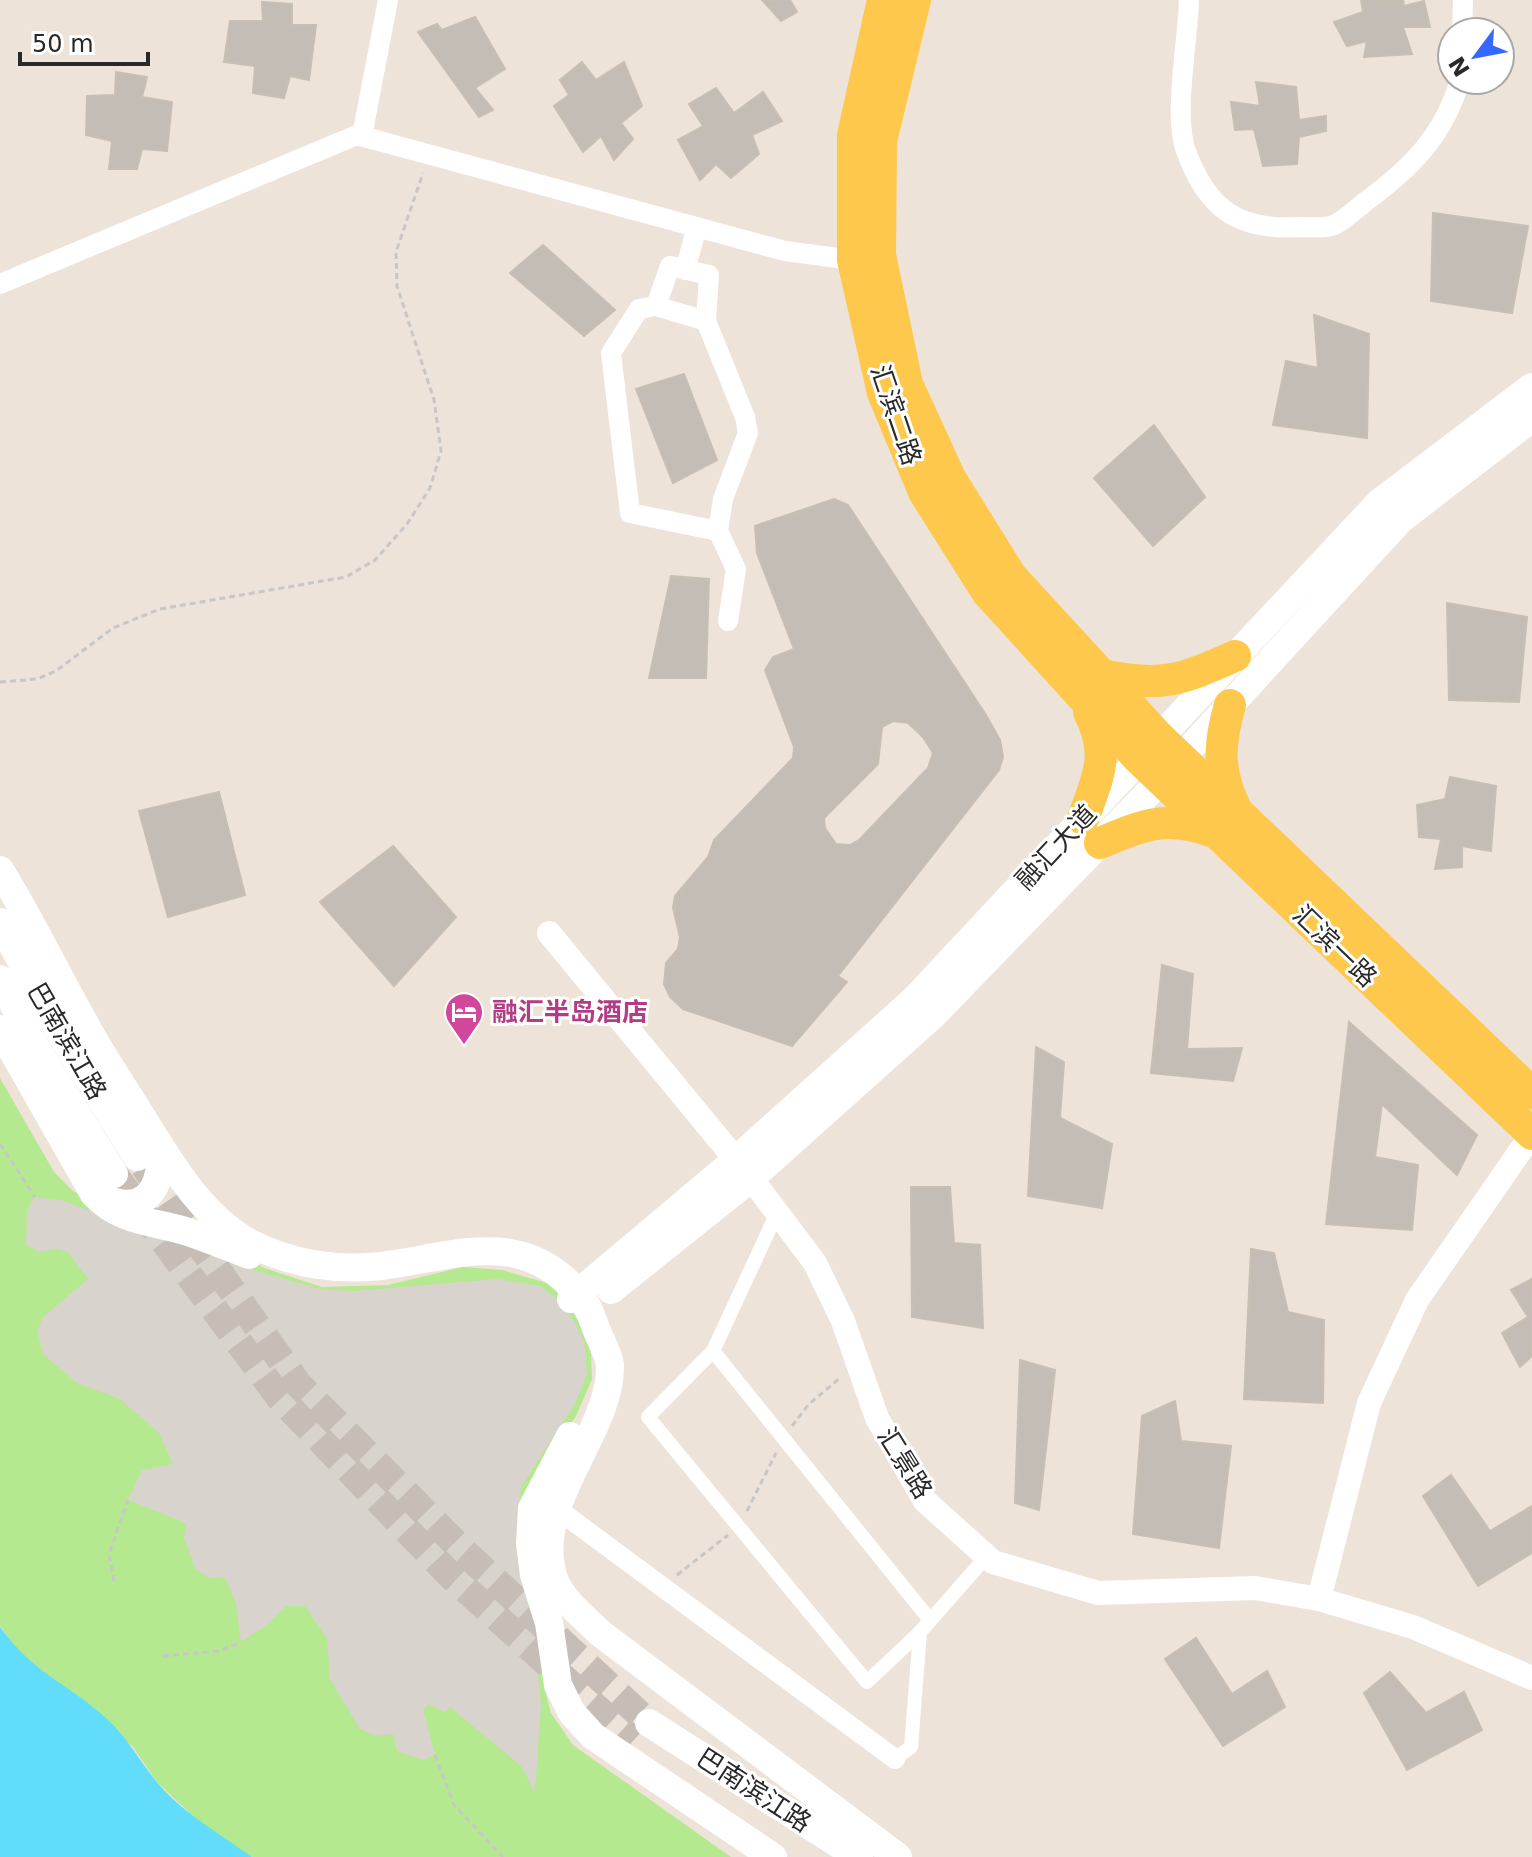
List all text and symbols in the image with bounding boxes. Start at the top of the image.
scale bar [20,16,148,66]
north arrow [1436,16,1516,96]
text: 50 m [32,30,94,58]
text: N [1444,52,1475,81]
street label: 汇滨二路 [865,361,927,469]
street label: 融汇大道 [1010,799,1102,895]
street label: 汇滨一路 [1287,899,1383,993]
street label: 巴南滨江路 [22,977,112,1105]
hotel icon: 融汇半岛酒店 [443,991,485,1046]
place label: 融汇半岛酒店 [492,997,648,1027]
street label: 汇景路 [872,1422,938,1504]
street label: 巴南滨江路 [691,1742,817,1838]

